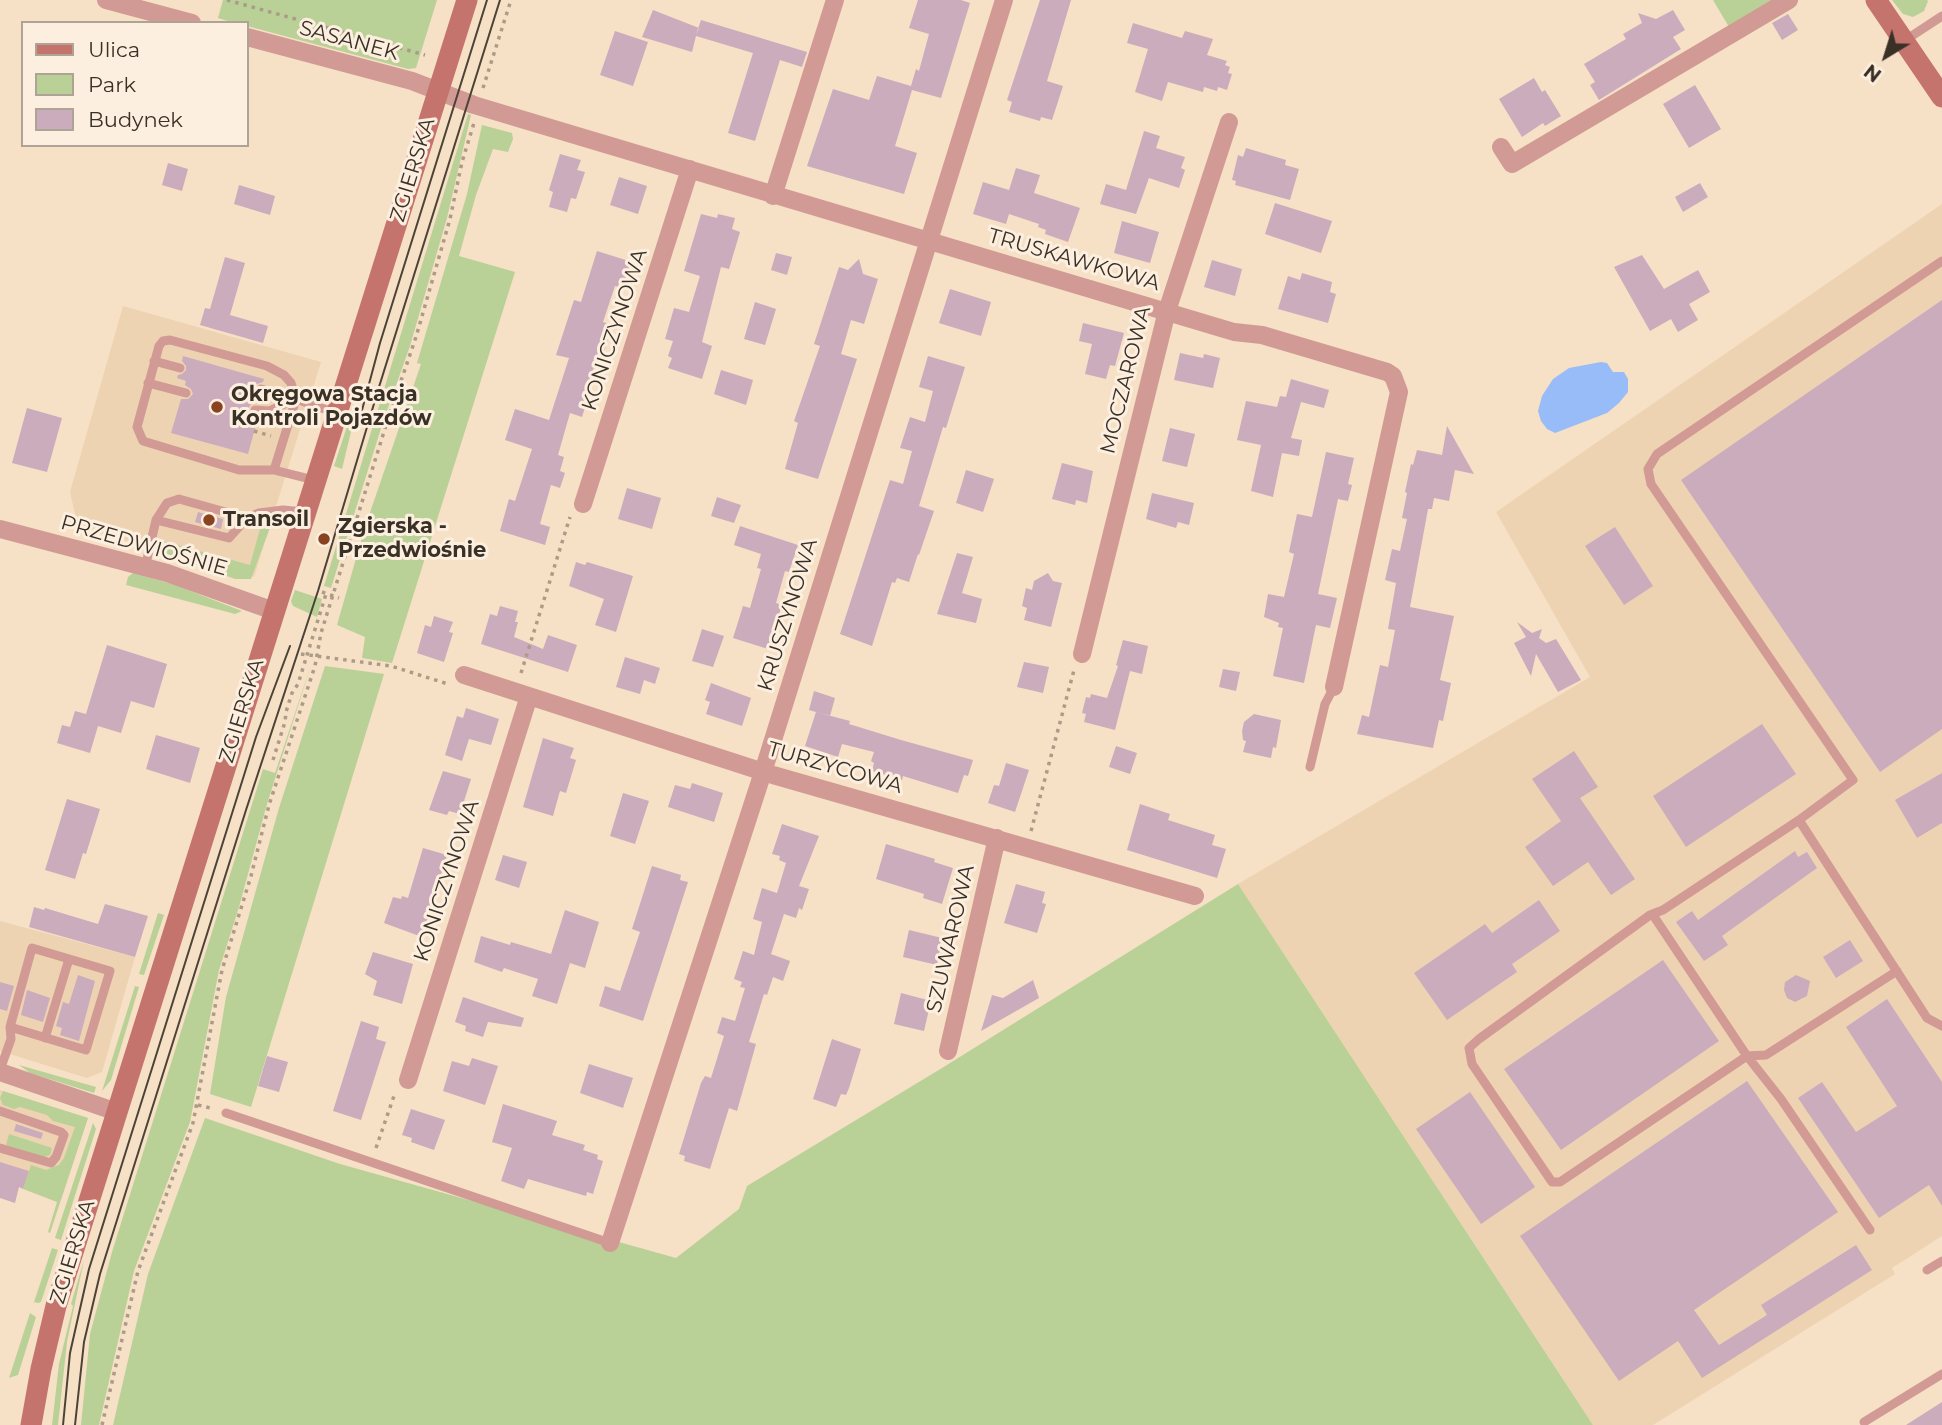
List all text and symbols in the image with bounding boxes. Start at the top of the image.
street label: SASANEK [296,16,402,66]
legend [21,21,248,147]
north arrow [1851,21,1921,91]
text: Ulica [88,37,140,62]
text: N [1860,59,1886,87]
text: Park [88,72,136,97]
text: Budynek [88,107,183,132]
street label: ZGIERSKA [385,115,441,225]
street label: TRUSKAWKOWA [985,223,1163,297]
street label: KONICZYNOWA [577,246,653,414]
street label: MOCZAROWA [1095,304,1157,456]
place label: Okręgowa Stacja Kontroli Pojazdów [231,382,432,432]
marker: Okręgowa Stacja Kontroli Pojazdów [209,399,225,415]
place label: Transoil [223,507,309,533]
street label: PRZEDWIOŚNIE [58,510,230,582]
marker: Transoil [201,512,217,528]
place label: Zgierska - Przedwiośnie [338,514,486,564]
marker: Zgierska - Przedwiośnie [316,531,332,547]
street label: KRUSZYNOWA [753,536,823,694]
street label: ZGIERSKA [214,656,270,766]
street label: TURZYCOWA [765,737,905,799]
street label: KONICZYNOWA [409,797,485,965]
street label: SZUWAROWA [922,863,980,1015]
street label: ZGIERSKA [45,1197,101,1307]

